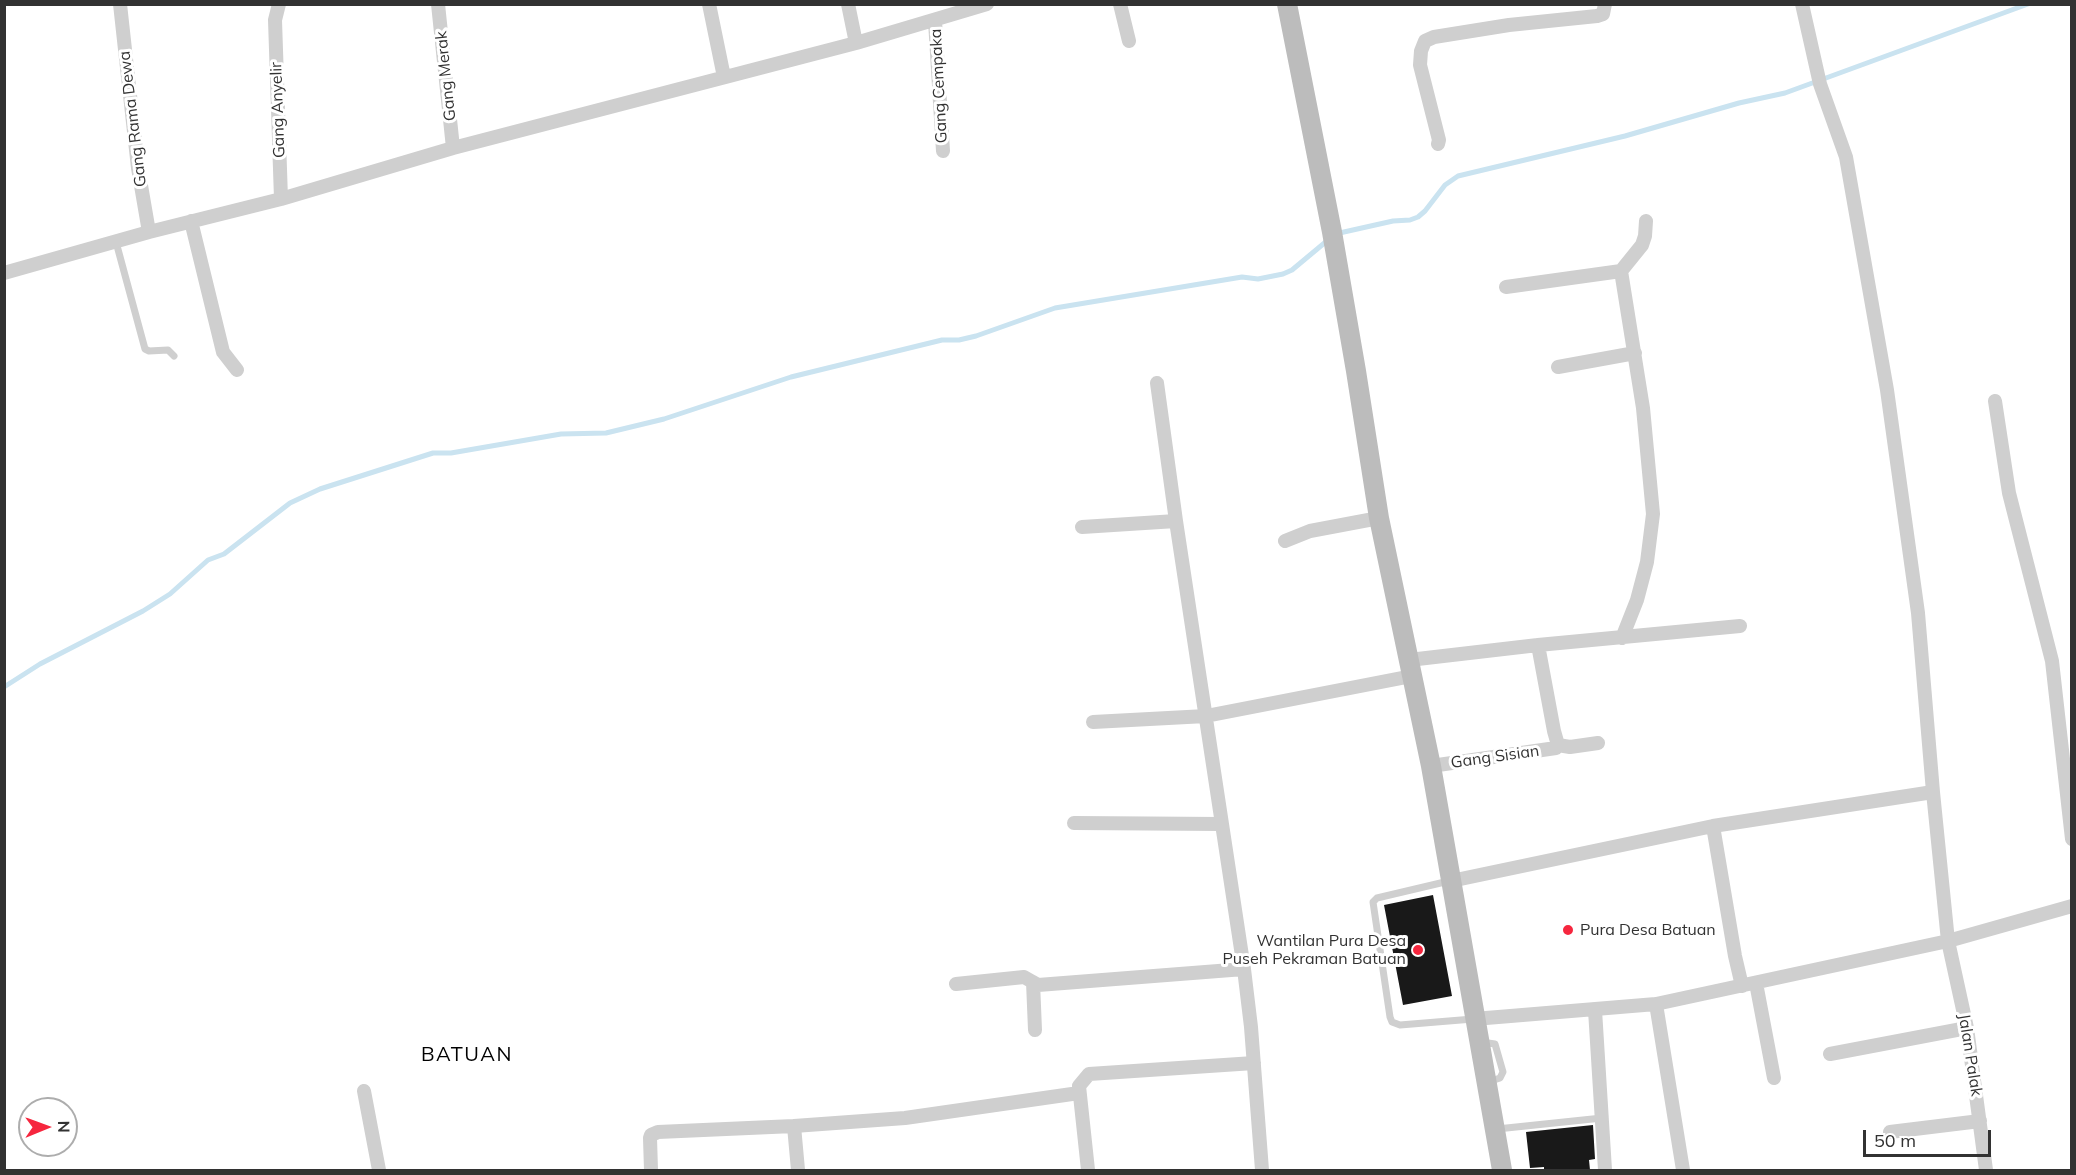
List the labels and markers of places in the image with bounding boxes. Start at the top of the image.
place label: Pura Desa Batuan [1580,920,1716,940]
marker: Pura Desa Batuan [1561,923,1575,937]
place label: Wantilan Pura Desa Puseh Pekraman Batuan [1222,931,1406,969]
marker: Wantilan Pura Desa Puseh Pekraman Batuan [1411,943,1425,957]

